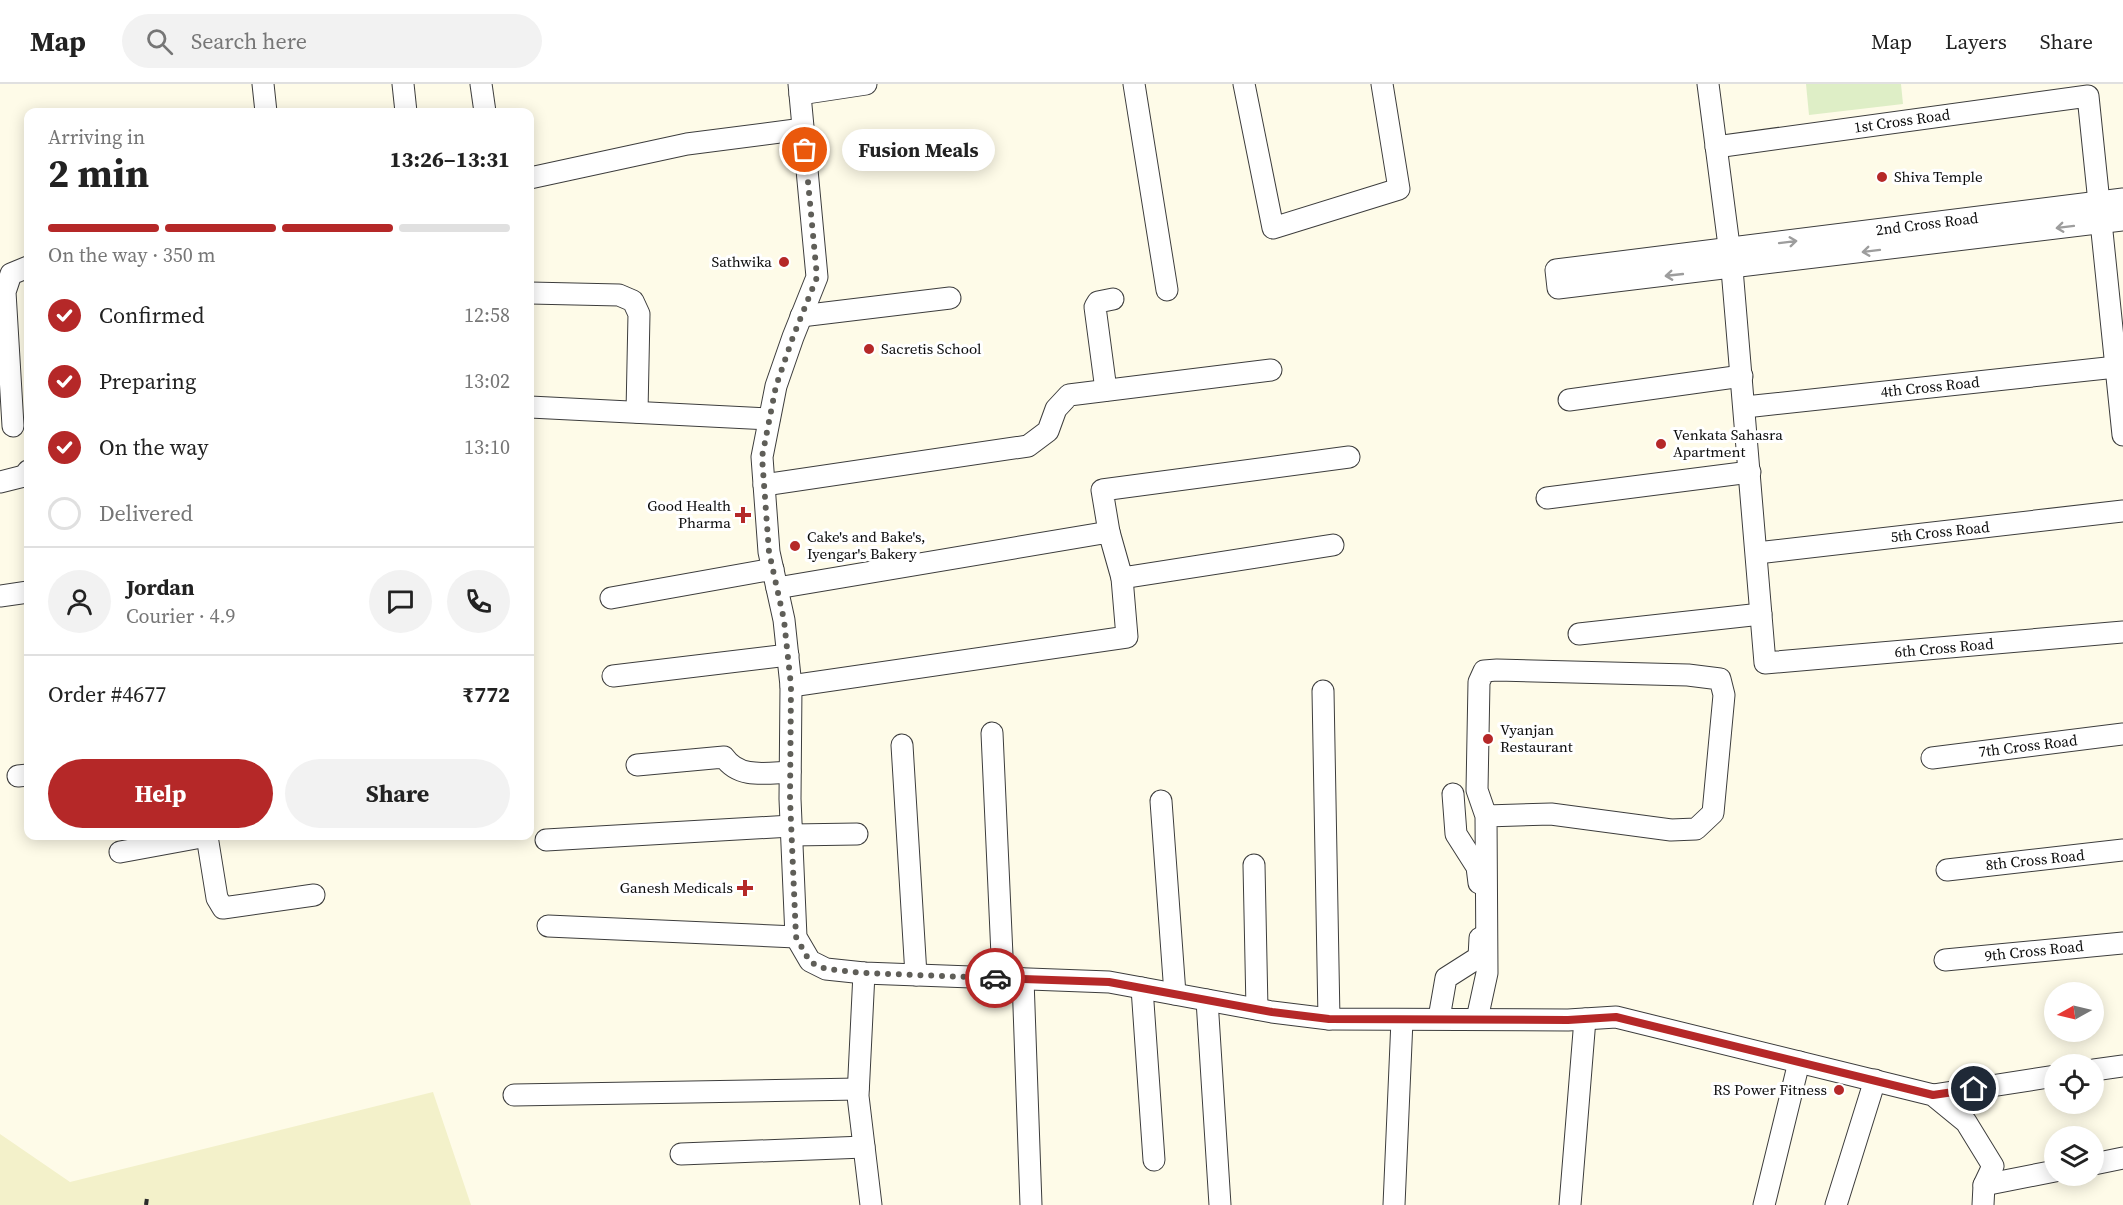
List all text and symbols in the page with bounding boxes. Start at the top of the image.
search box [122,14,542,68]
text: Map [30,22,86,60]
icon: search [143,25,176,58]
text: Search here [191,26,307,56]
text: Map [1871,27,1912,56]
text: Layers [1945,27,2007,56]
text: Share [2040,27,2093,56]
street label: 1st Cross Road [1853,103,1952,138]
text: Arriving in [48,123,145,151]
pin [779,124,830,175]
callout: Fusion Meals [841,129,994,171]
icon: bag [788,133,821,166]
text: Fusion Meals [858,136,979,164]
text: 13:26–13:31 [390,144,510,174]
text: 2 min [48,147,149,200]
place label: Shiva Temple [1894,166,1983,187]
marker: Shiva Temple [1875,170,1889,184]
street label: 2nd Cross Road [1875,207,1980,240]
one-way arrow [2056,222,2075,233]
one-way arrow [1778,236,1797,247]
text: On the way · 350 m [48,241,215,269]
one-way arrow [1862,246,1882,257]
place label: Sathwika [711,251,772,272]
marker: Sathwika [777,255,791,269]
one-way arrow [1665,270,1685,281]
icon: check [48,299,81,332]
text: Confirmed [99,300,204,330]
text: 12:58 [464,301,510,329]
place label: Sacretis School [881,338,982,359]
marker: Sacretis School [862,342,876,356]
icon: check [48,365,81,398]
text: Preparing [99,366,196,396]
text: 13:02 [464,367,510,395]
street label: 4th Cross Road [1879,371,1981,402]
place label: Venkata Sahasra Apartment [1673,424,1783,462]
icon: check [48,431,81,464]
text: On the way [99,432,208,462]
text: 13:10 [464,433,510,461]
marker: Venkata Sahasra Apartment [1654,437,1668,451]
place label: Good Health Pharma [647,495,731,533]
text: Delivered [99,498,193,528]
marker: Good Health Pharma [736,508,750,522]
street label: 5th Cross Road [1889,516,1991,547]
place label: Cake's and Bake's, Iyengar's Bakery [807,526,926,564]
marker: Cake's and Bake's, Iyengar's Bakery [788,539,802,553]
button: person [48,570,111,633]
button: chat [369,570,432,633]
button: phone [447,570,510,633]
text: Jordan [126,572,194,602]
text: Courier · 4.9 [126,602,235,630]
street label: 6th Cross Road [1894,633,1995,662]
text: Order #4677 [48,679,166,709]
text: ₹772 [462,679,510,709]
place label: Vyanjan Restaurant [1500,719,1573,757]
street label: 7th Cross Road [1977,729,2079,762]
marker: Vyanjan Restaurant [1481,732,1495,746]
button: Help [48,759,273,828]
button: Share [285,759,510,828]
street label: 8th Cross Road [1984,844,2086,875]
place label: Ganesh Medicals [620,877,733,898]
marker: Ganesh Medicals [738,881,752,895]
street label: 9th Cross Road [1983,935,2085,966]
courier [965,948,1025,1008]
icon: car [979,962,1012,995]
north arrow [2044,982,2104,1042]
map controls [2044,982,2104,1186]
button: locate [2044,1054,2104,1114]
pin [1948,1063,1999,1114]
icon: home [1957,1072,1990,1105]
place label: RS Power Fitness [1713,1079,1827,1100]
marker: RS Power Fitness [1832,1083,1846,1097]
button: layers [2044,1126,2104,1186]

